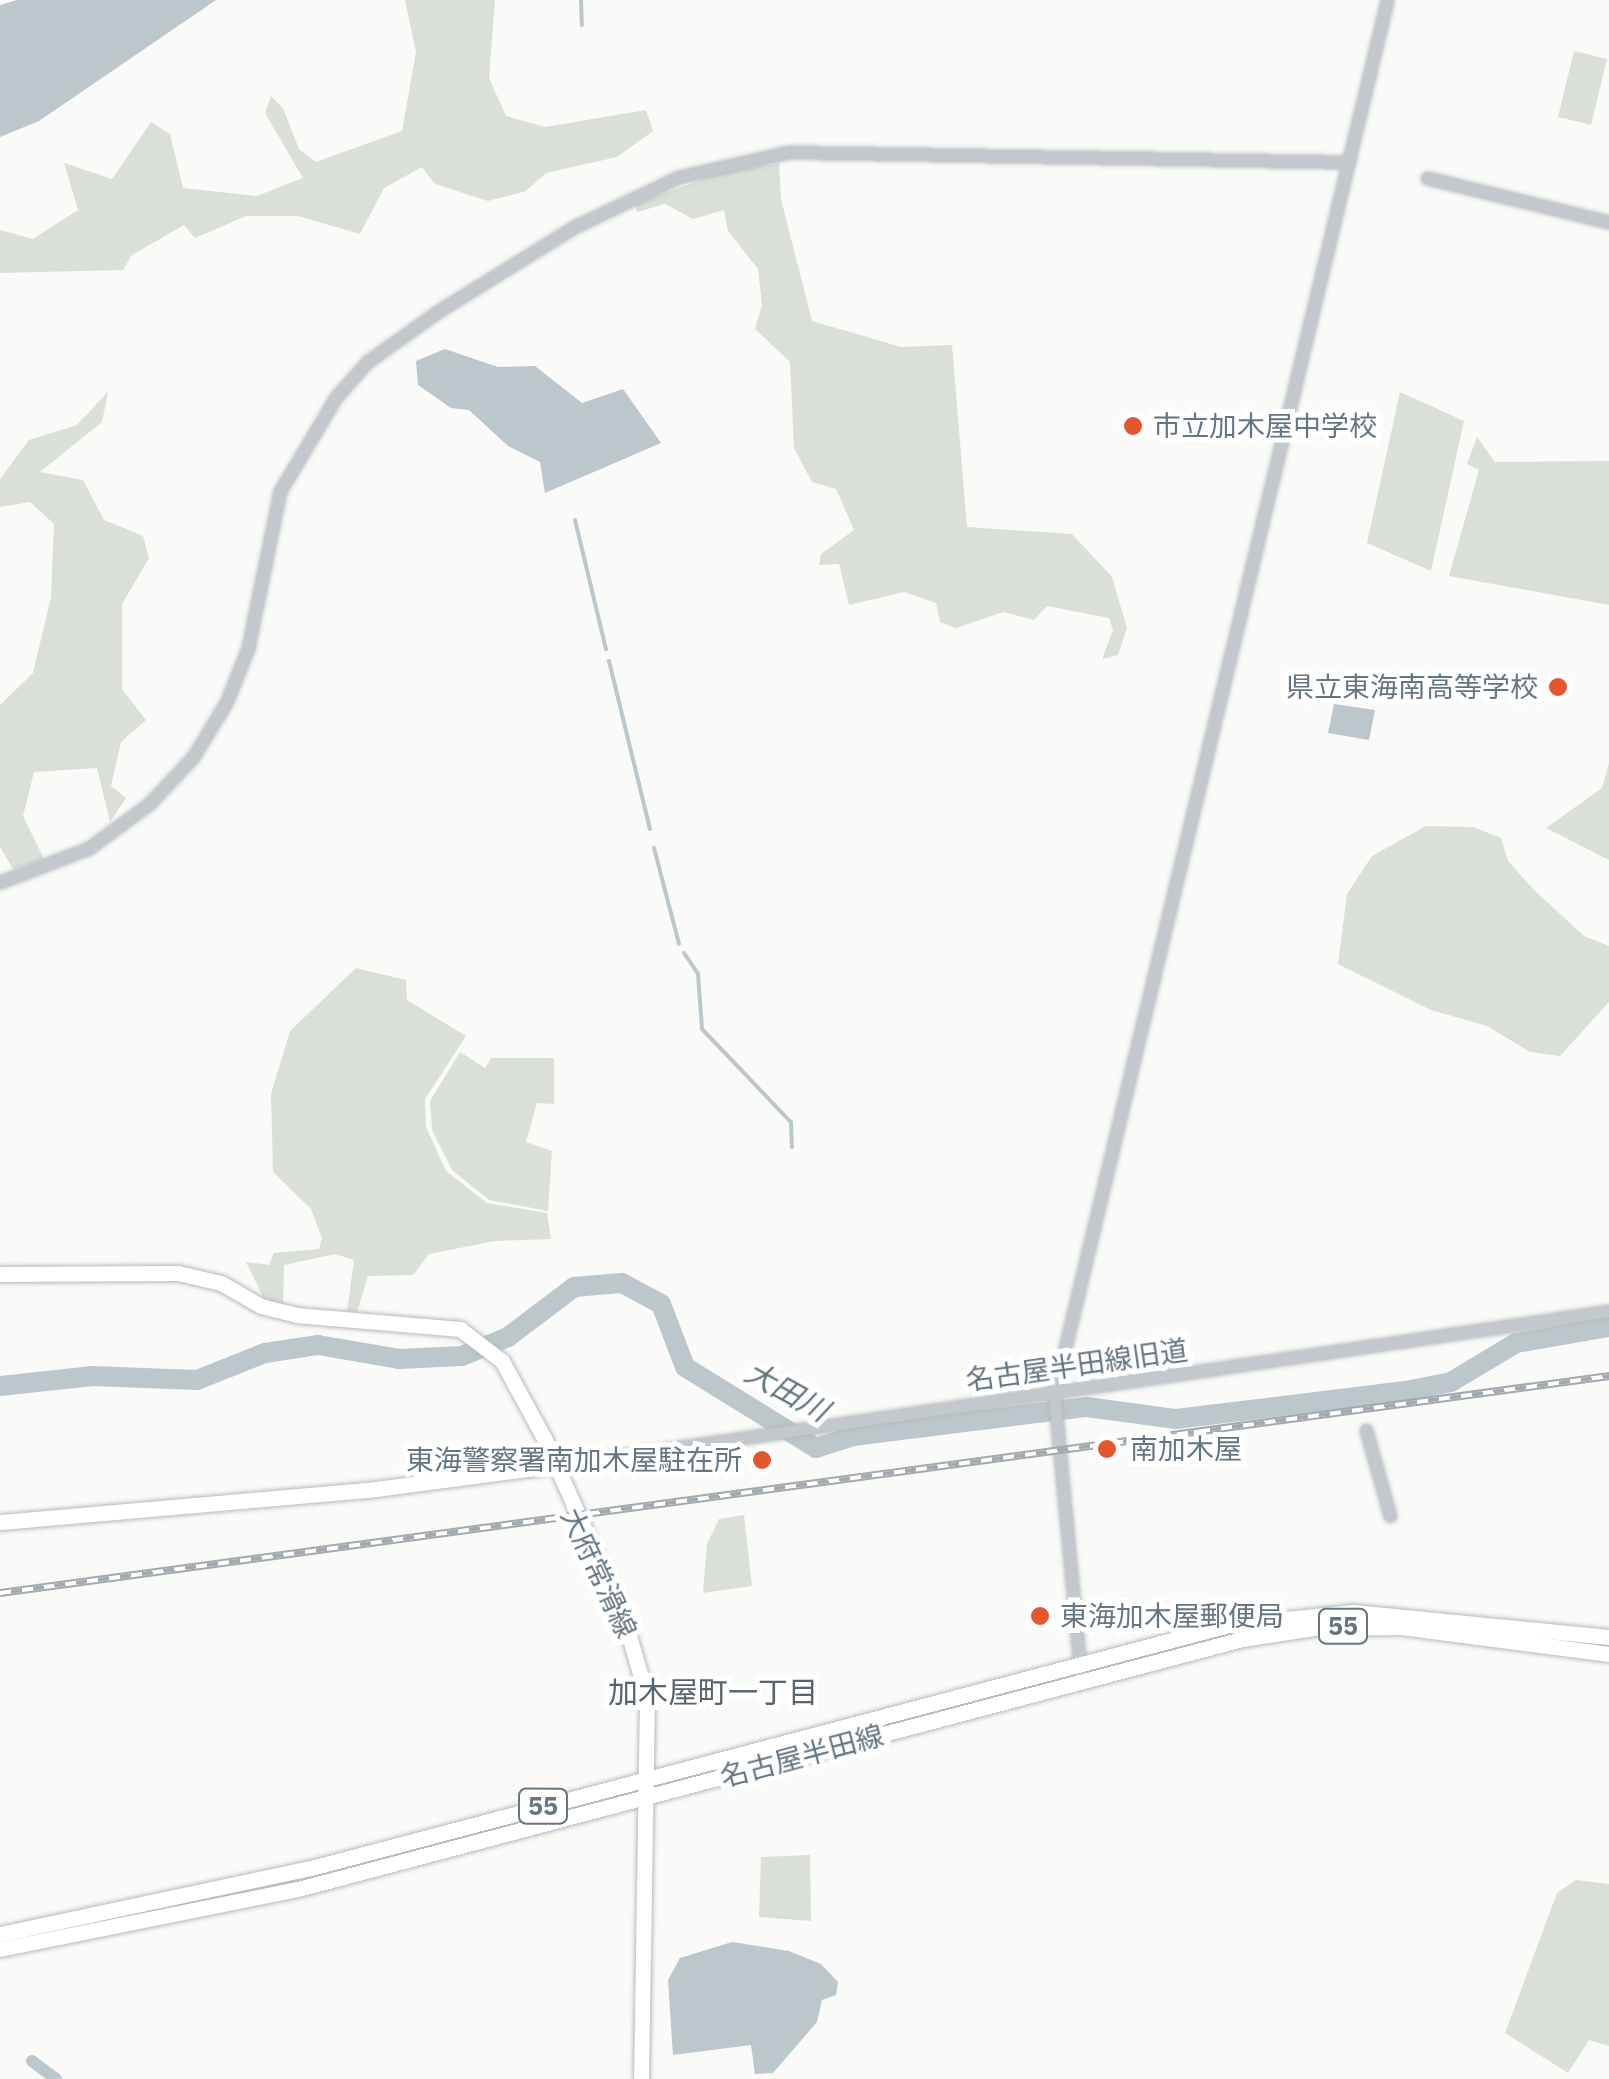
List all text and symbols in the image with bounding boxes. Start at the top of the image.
place label: 市立加木屋中学校 [1153,409,1377,443]
marker: 市立加木屋中学校 [1122,415,1144,437]
place label: 県立東海南高等学校 [1286,670,1538,704]
marker: 県立東海南高等学校 [1547,676,1569,698]
street label: 名古屋半田線旧道 [964,1333,1190,1397]
water label: 大田川 [739,1353,835,1429]
place label: 南加木屋 [1130,1432,1242,1466]
marker: 南加木屋 [1094,1436,1120,1462]
place label: 東海警察署南加木屋駐在所 [406,1443,742,1477]
marker: 東海警察署南加木屋駐在所 [751,1449,773,1471]
street label: 大府常滑線 [554,1502,644,1644]
place label: 東海加木屋郵便局 [1060,1599,1284,1633]
marker: 東海加木屋郵便局 [1029,1605,1051,1627]
road number: 55 [1318,1606,1368,1646]
district label: 加木屋町一丁目 [608,1674,818,1710]
street label: 名古屋半田線 [717,1718,887,1794]
road number: 55 [518,1786,568,1826]

